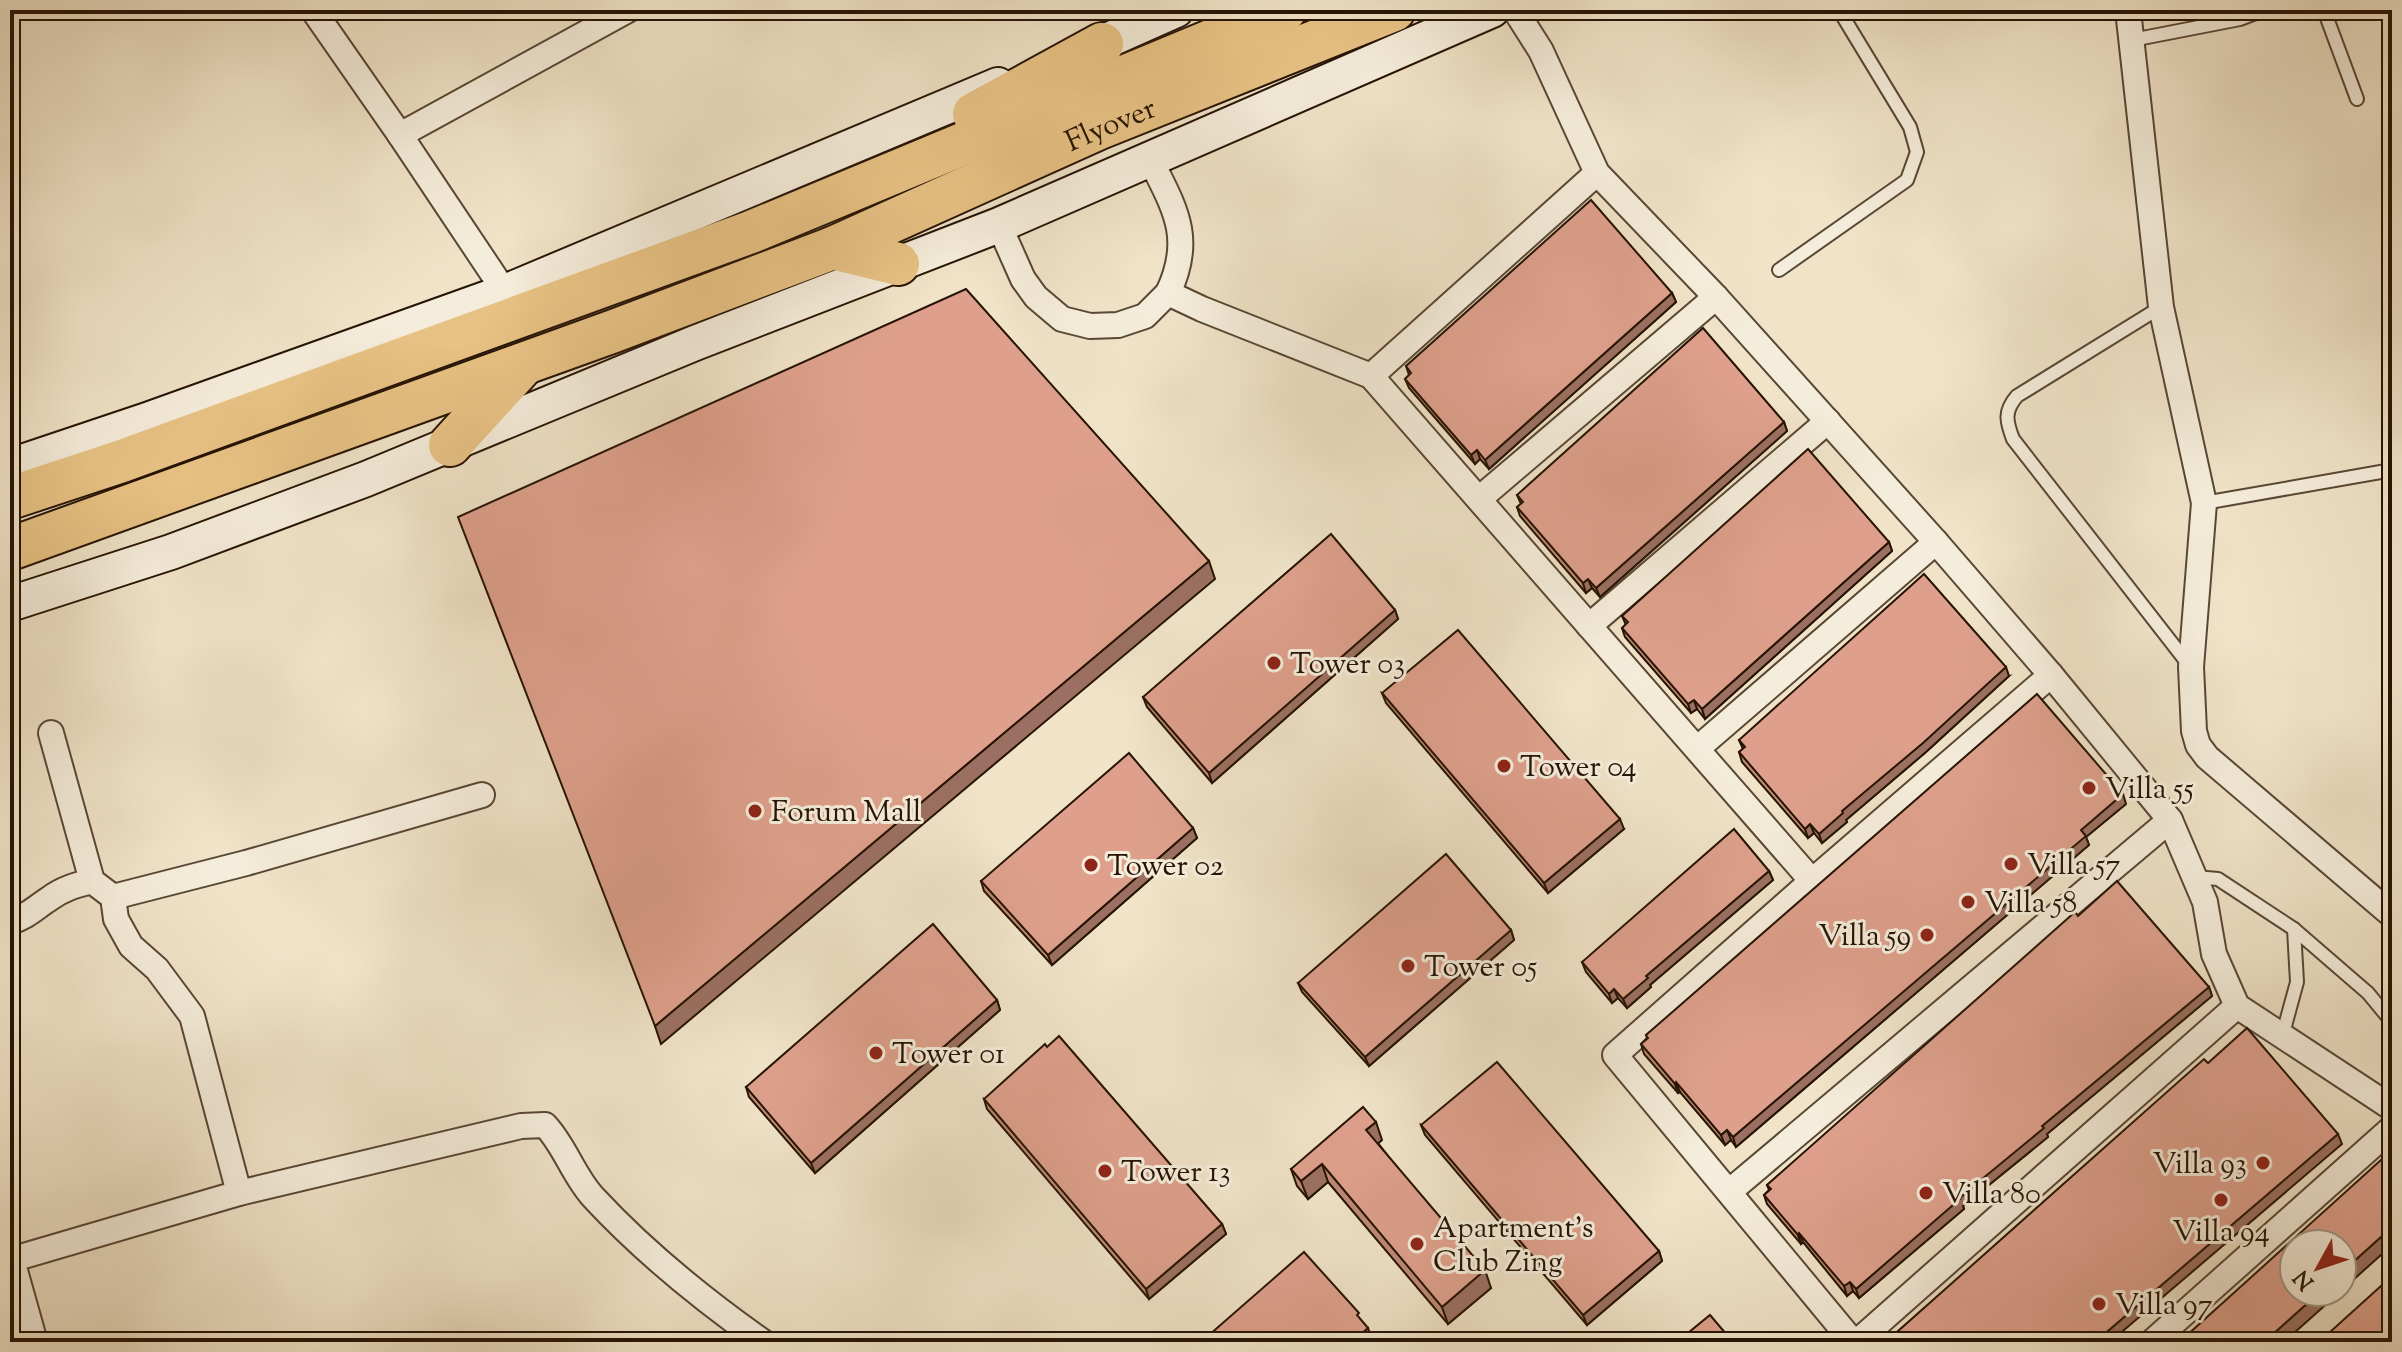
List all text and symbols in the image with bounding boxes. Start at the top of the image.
street label: Flyover [1059,89,1163,165]
place label: Tower 03 [1290,644,1405,687]
marker: Tower 03 [1265,654,1283,672]
place label: Tower 04 [1520,747,1637,790]
marker: Tower 04 [1495,757,1513,775]
place label: Villa 55 [2105,769,2194,812]
marker: Villa 55 [2080,779,2098,797]
place label: Forum Mall [771,792,921,835]
marker: Forum Mall [746,802,764,820]
place label: Villa 57 [2027,845,2120,888]
place label: Tower 02 [1107,846,1224,889]
marker: Villa 57 [2002,855,2020,873]
marker: Tower 02 [1082,856,1100,874]
place label: Villa 58 [1984,883,2077,926]
marker: Villa 58 [1959,893,1977,911]
place label: Villa 59 [1818,916,1911,959]
marker: Villa 59 [1918,926,1936,944]
place label: Tower 05 [1424,947,1537,990]
marker: Tower 05 [1399,957,1417,975]
place label: Tower 01 [892,1034,1005,1077]
marker: Tower 01 [867,1044,885,1062]
place label: Villa 93 [2152,1144,2247,1187]
place label: Tower 13 [1121,1152,1231,1195]
marker: Villa 93 [2254,1154,2272,1172]
marker: Tower 13 [1096,1162,1114,1180]
place label: Villa 80 [1942,1174,2041,1217]
marker: Villa 80 [1917,1184,1935,1202]
marker: Villa 94 [2212,1191,2230,1209]
place label: Apartment's Club Zing [1433,1208,1594,1285]
place label: Villa 94 [2172,1212,2270,1255]
north arrow [2278,1228,2358,1308]
marker: Apartment's Club Zing [1408,1235,1426,1253]
text: N [2287,1262,2323,1296]
place label: Villa 97 [2115,1285,2213,1328]
marker: Villa 97 [2090,1295,2108,1313]

